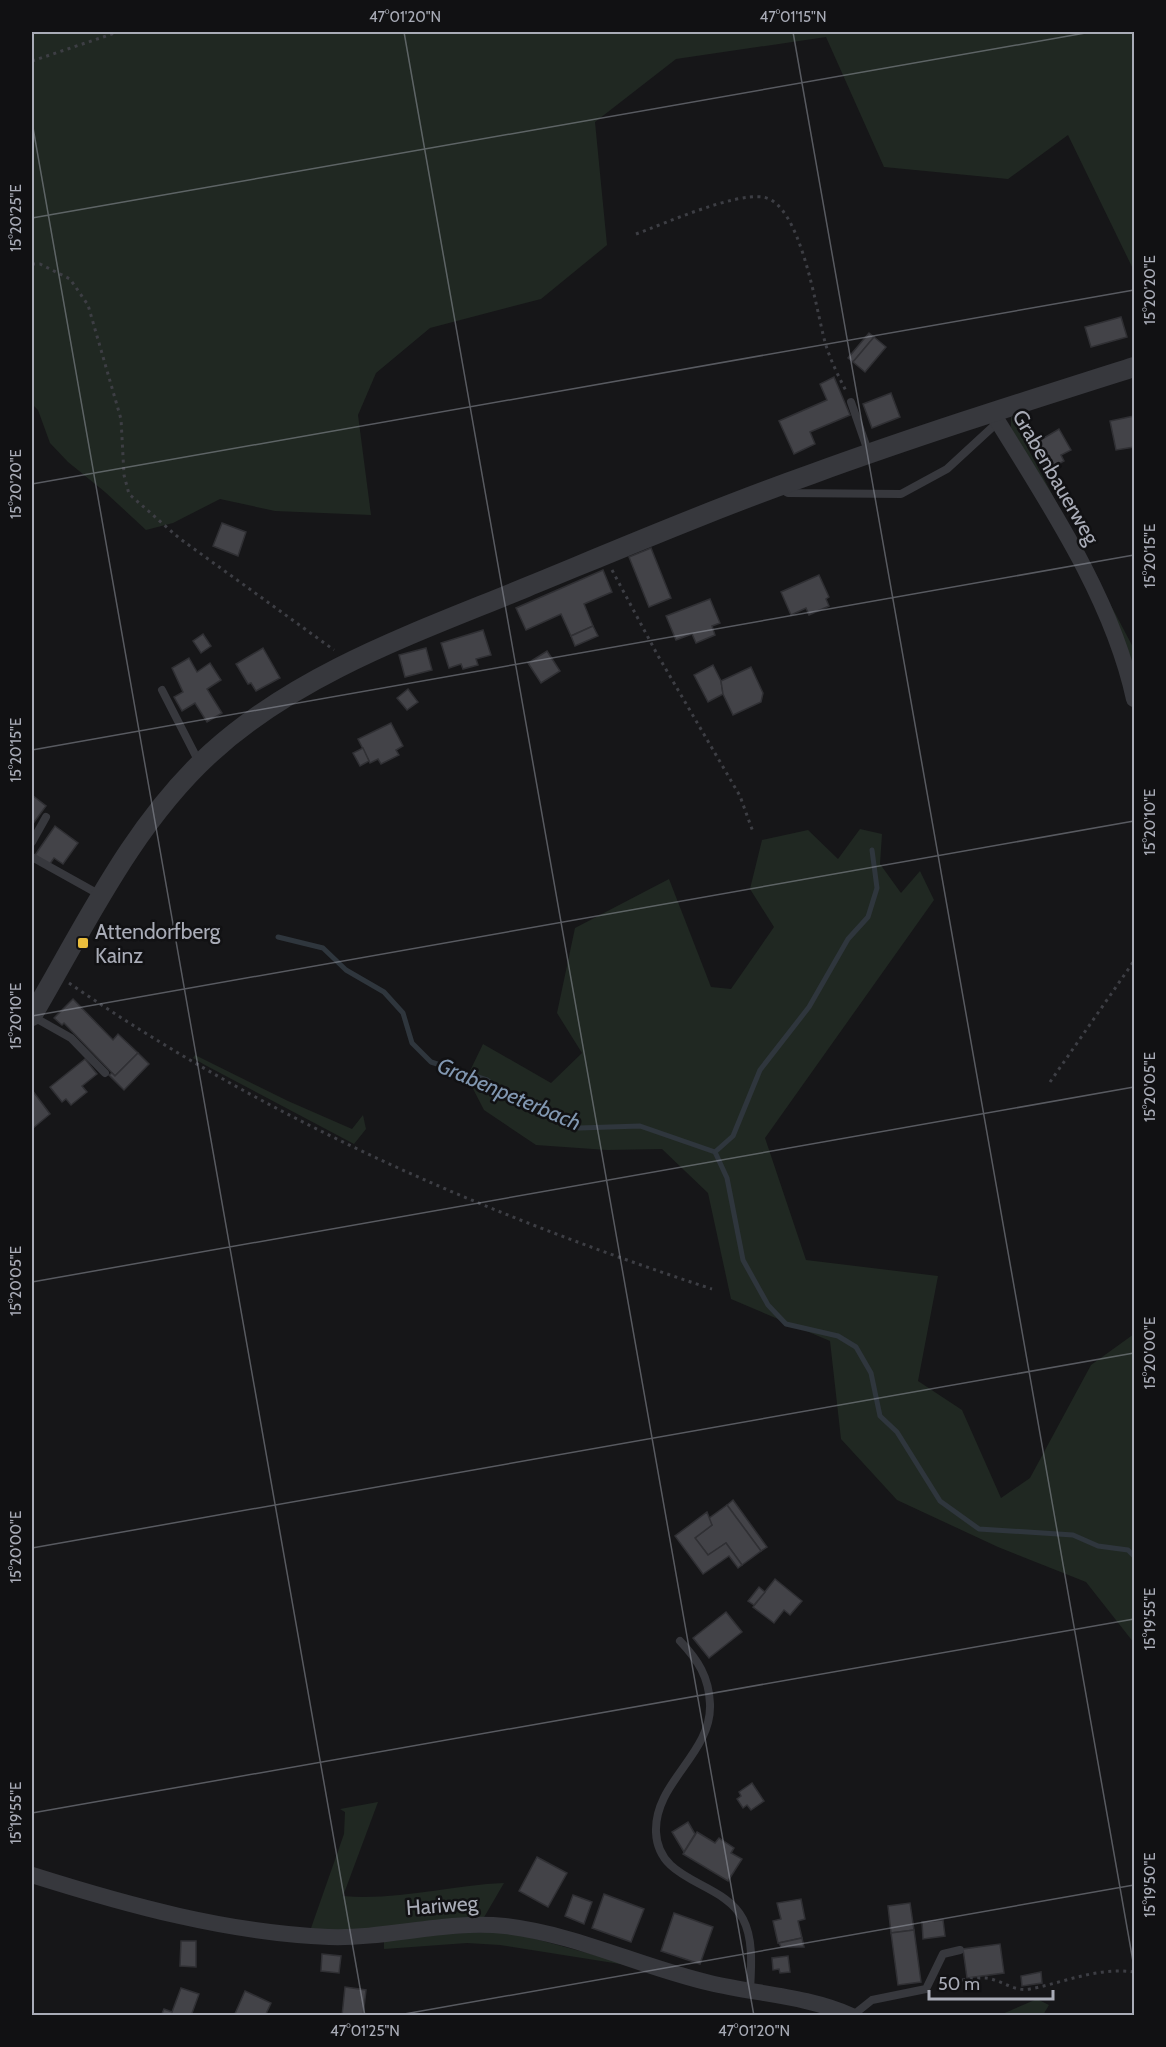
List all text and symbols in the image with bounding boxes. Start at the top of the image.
text: 47°01'20"N [369,8,441,26]
text: 47°01'15"N [760,8,826,26]
text: 15°20'25"E [7,184,25,252]
text: 15°20'20"E [1141,255,1159,325]
street label: Grabenbauerweg [1007,405,1105,549]
text: 15°20'20"E [7,449,25,519]
text: 15°20'15"E [1141,524,1159,588]
text: 15°20'15"E [7,718,25,782]
text: 15°20'10"E [1141,789,1159,855]
place label: Attendorfberg Kainz [95,919,221,968]
marker: Attendorfberg Kainz [76,936,90,950]
text: 15°20'10"E [7,983,25,1049]
water label: Grabenpeterbach [433,1052,585,1136]
text: 15°20'05"E [1141,1052,1159,1122]
text: 15°20'05"E [7,1246,25,1316]
text: 15°20'00"E [1141,1317,1159,1389]
text: 15°20'00"E [7,1511,25,1583]
text: 15°19'55"E [1141,1588,1159,1650]
text: 15°19'55"E [7,1782,25,1844]
text: 15°19'50"E [1141,1852,1159,1918]
street label: Hariweg [405,1890,479,1920]
scale bar [929,1963,1054,2001]
text: 50 m [938,1973,980,1995]
text: 47°01'25"N [330,2022,400,2040]
text: 47°01'20"N [718,2022,790,2040]

